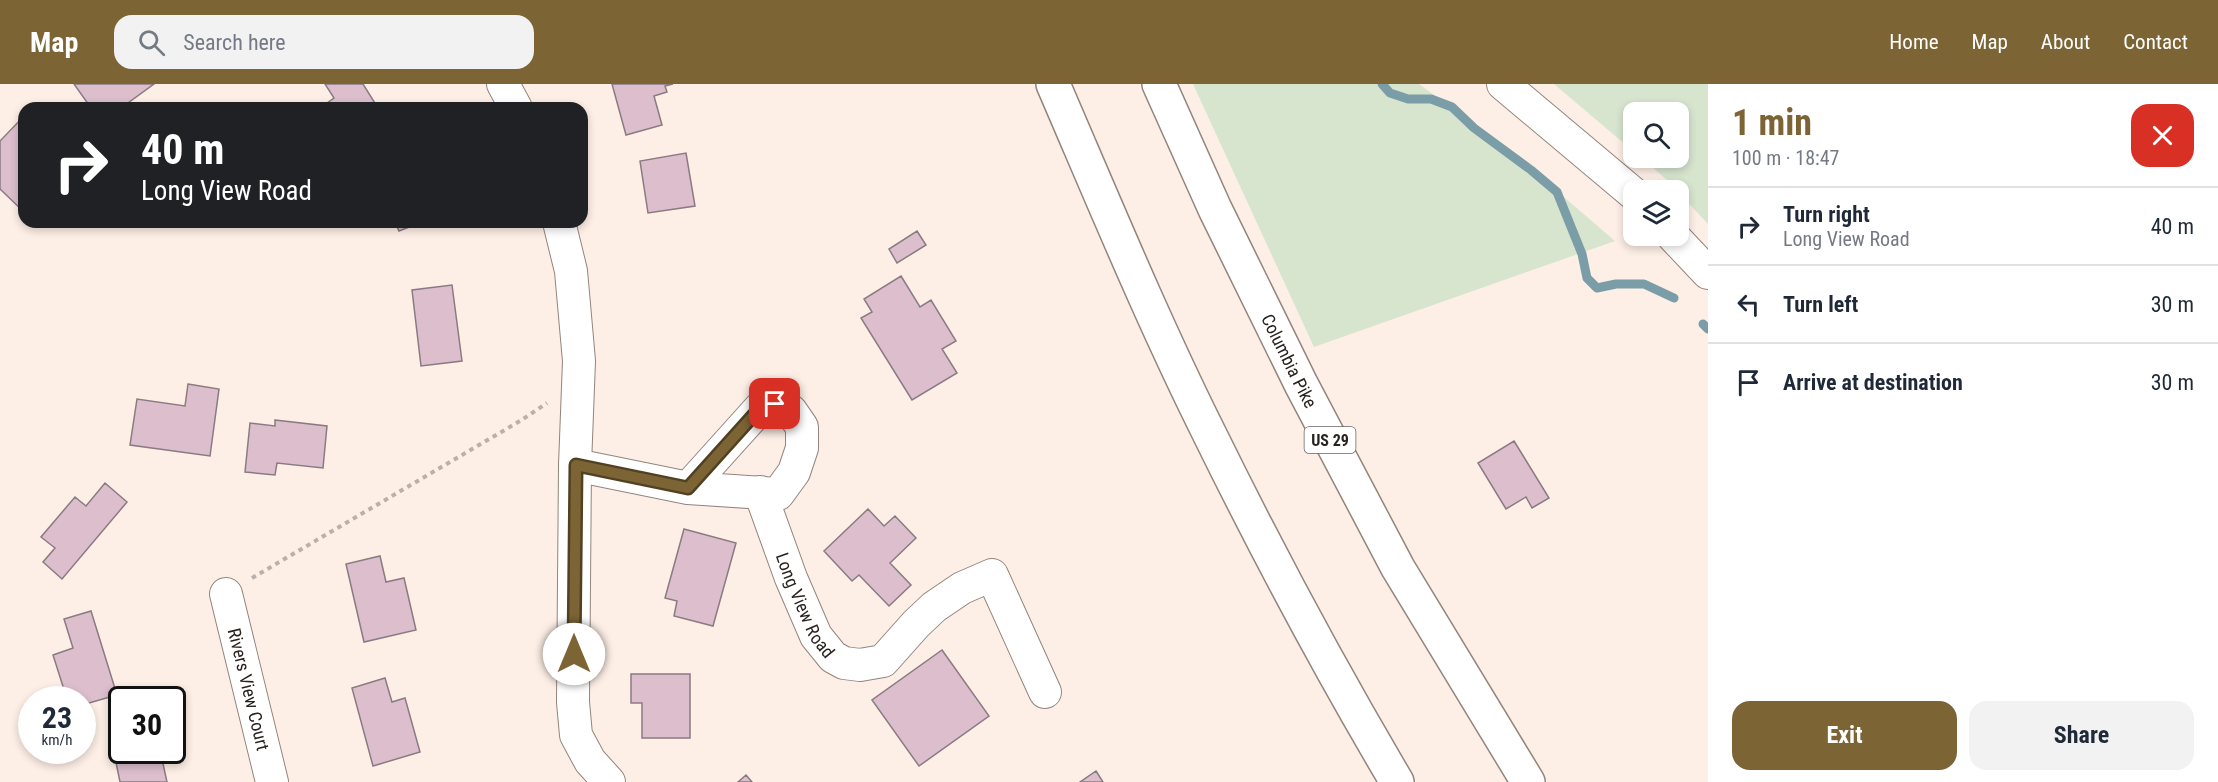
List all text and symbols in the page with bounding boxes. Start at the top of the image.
search box [114,15,534,69]
text: Map [30,26,78,59]
icon: search [135,26,168,59]
text: Search here [183,30,286,55]
text: Home [1889,30,1939,54]
text: Map [1972,30,2008,54]
text: About [2041,30,2090,54]
text: Contact [2123,30,2188,54]
map controls [1623,102,1689,246]
button: search [1623,102,1689,168]
text: 1 min [1732,102,1812,144]
button: close [2131,104,2194,167]
text: 40 m [141,125,224,174]
icon: right [42,126,120,204]
text: 100 m · 18:47 [1732,146,1839,170]
text: Long View Road [141,175,312,207]
button: layers [1623,180,1689,246]
text: Turn right [1783,202,1870,227]
icon: right [1732,210,1765,243]
text: 40 m [2151,214,2194,239]
text: Long View Road [1783,227,1910,251]
icon: left [1732,288,1765,321]
text: Turn left [1783,292,1858,317]
text: 30 m [2151,292,2194,317]
street label: Columbia Pike [1258,310,1322,411]
icon: arrive [1732,366,1765,399]
text: Arrive at destination [1783,370,1963,395]
text: 30 m [2151,370,2194,395]
pin [749,378,800,429]
icon: arrive [758,387,791,420]
road number: US 29 [1304,427,1356,453]
street label: Long View Road [772,550,840,662]
position arrow [542,622,606,686]
street label: Rivers View Court [224,626,274,753]
speed limit sign: 30 [108,686,186,764]
text: 23 [42,700,72,735]
button: Exit [1732,701,1957,770]
button: Share [1969,701,2194,770]
text: km/h [42,731,72,749]

